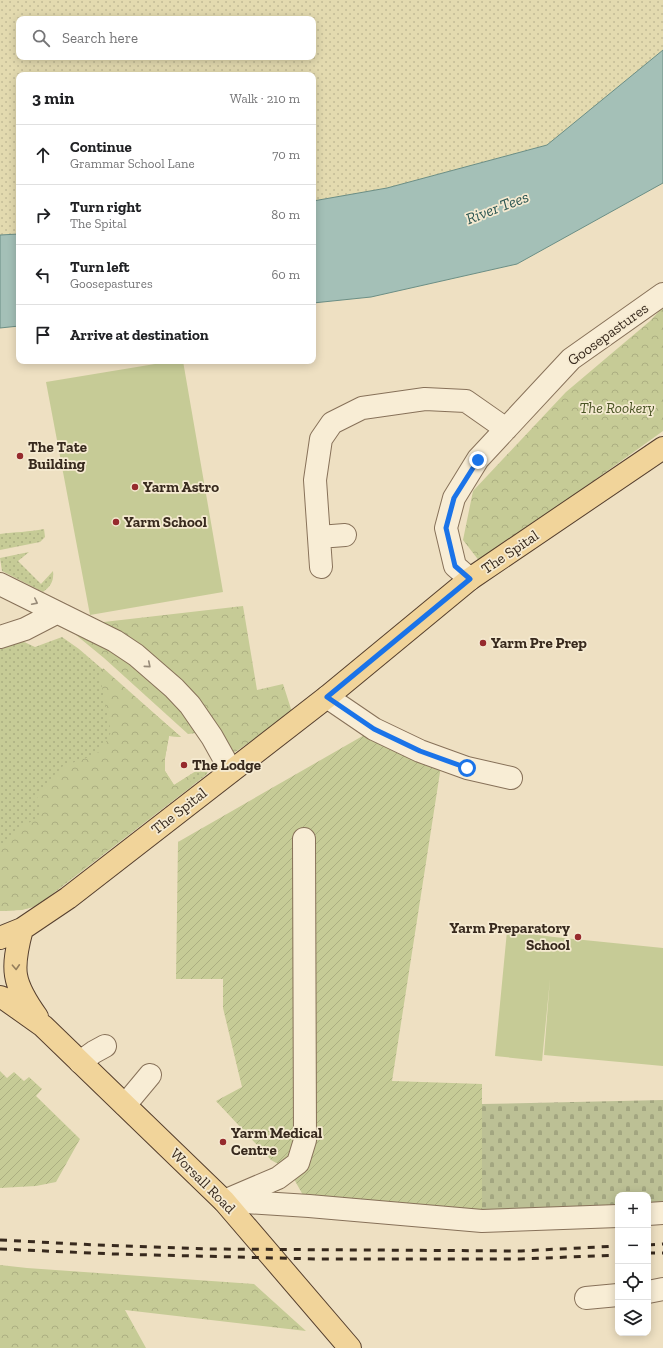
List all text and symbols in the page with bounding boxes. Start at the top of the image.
search box [16,16,316,60]
icon: search [30,27,52,49]
text: Search here [62,29,138,47]
text: 3 min [32,88,74,108]
text: Walk · 210 m [230,91,300,106]
text: Continue [70,138,132,156]
icon: ahead [32,144,54,166]
text: 70 m [272,147,300,162]
text: Grammar School Lane [70,156,195,171]
water label: River Tees [463,187,531,228]
text: Turn right [70,198,141,216]
icon: right [32,204,54,226]
text: 80 m [271,207,300,222]
text: The Spital [70,216,127,231]
text: Turn left [70,258,130,276]
icon: left [32,264,54,286]
text: 60 m [271,267,300,282]
text: Goosepastures [70,276,153,291]
street label: Goosepastures [564,299,652,369]
icon: arrive [32,324,54,346]
text: Arrive at destination [70,326,209,344]
park label: The Rookery [580,399,654,417]
place label: The Tate Building [28,438,87,473]
marker: The Tate Building [15,451,25,461]
route end [469,451,487,469]
place label: Yarm Astro [143,478,219,496]
marker: Yarm Astro [130,482,140,492]
place label: Yarm School [124,513,207,531]
marker: Yarm School [111,517,121,527]
street label: The Spital [478,526,542,578]
one-way arrow [31,597,38,605]
place label: Yarm Pre Prep [491,634,587,652]
marker: Yarm Pre Prep [478,638,488,648]
one-way arrow [143,661,151,668]
place label: The Lodge [192,756,261,774]
route start [458,759,476,777]
marker: The Lodge [179,760,189,770]
street label: The Spital [148,784,210,838]
place label: Yarm Preparatory School [450,919,570,954]
marker: Yarm Preparatory School [573,932,583,942]
one-way arrow [11,964,20,971]
place label: Yarm Medical Centre [231,1124,322,1159]
marker: Yarm Medical Centre [218,1137,228,1147]
street label: Worsall Road [167,1145,240,1218]
map controls [615,1192,651,1336]
button: + [615,1192,651,1228]
button: − [615,1228,651,1264]
button: locate [615,1264,651,1300]
button: layers [615,1300,651,1336]

